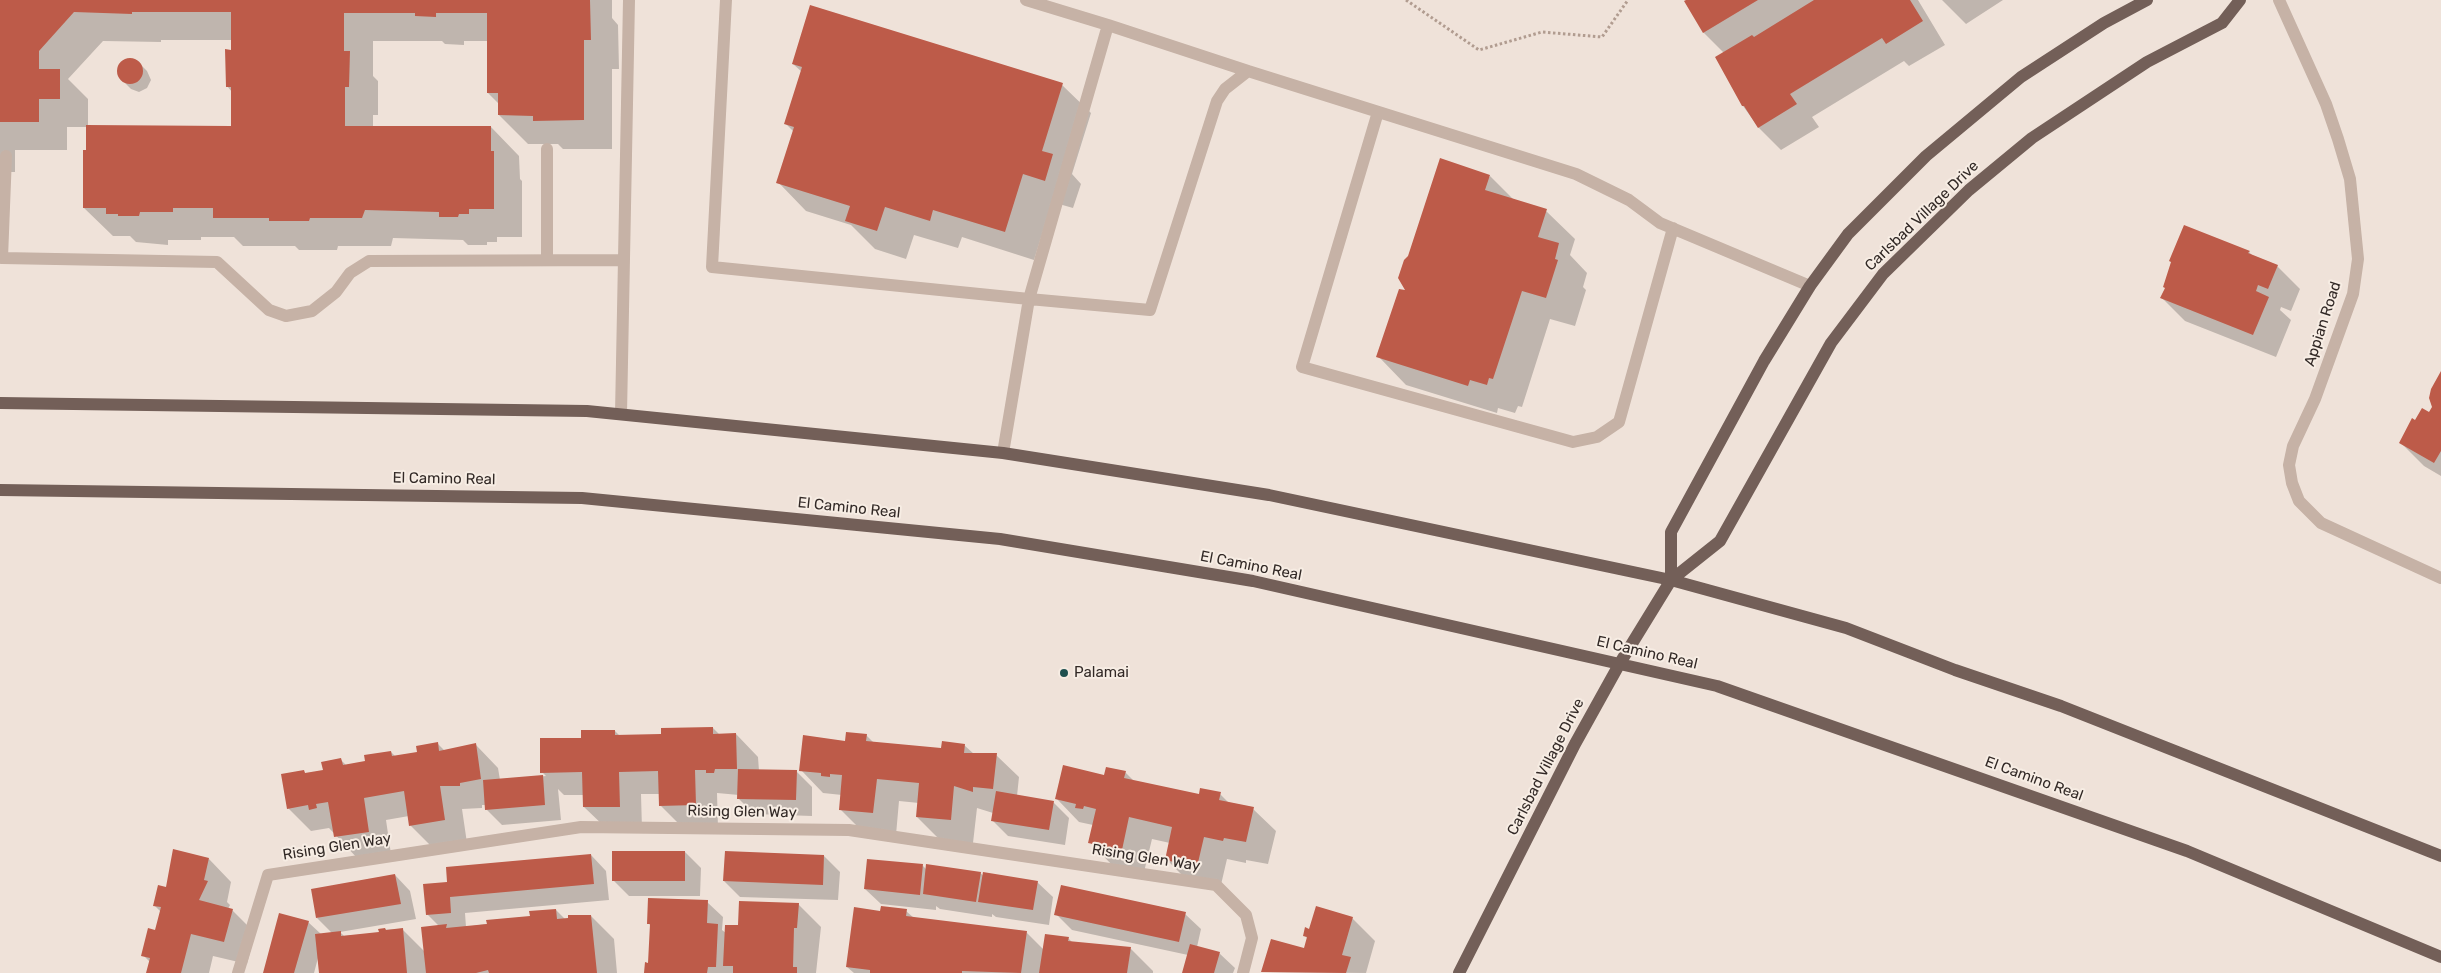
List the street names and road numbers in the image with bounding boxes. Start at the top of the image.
street label: Carlsbad Village Drive [1861,157,1983,275]
street label: Appian Road [2301,279,2345,369]
street label: El Camino Real [392,469,496,489]
street label: El Camino Real [797,494,901,522]
street label: El Camino Real [1199,547,1303,585]
street label: El Camino Real [1595,633,1699,673]
street label: Carlsbad Village Drive [1504,696,1588,838]
street label: El Camino Real [1982,753,2086,805]
street label: Rising Glen Way [687,802,797,822]
street label: Rising Glen Way [281,830,393,864]
street label: Rising Glen Way [1090,841,1202,875]

